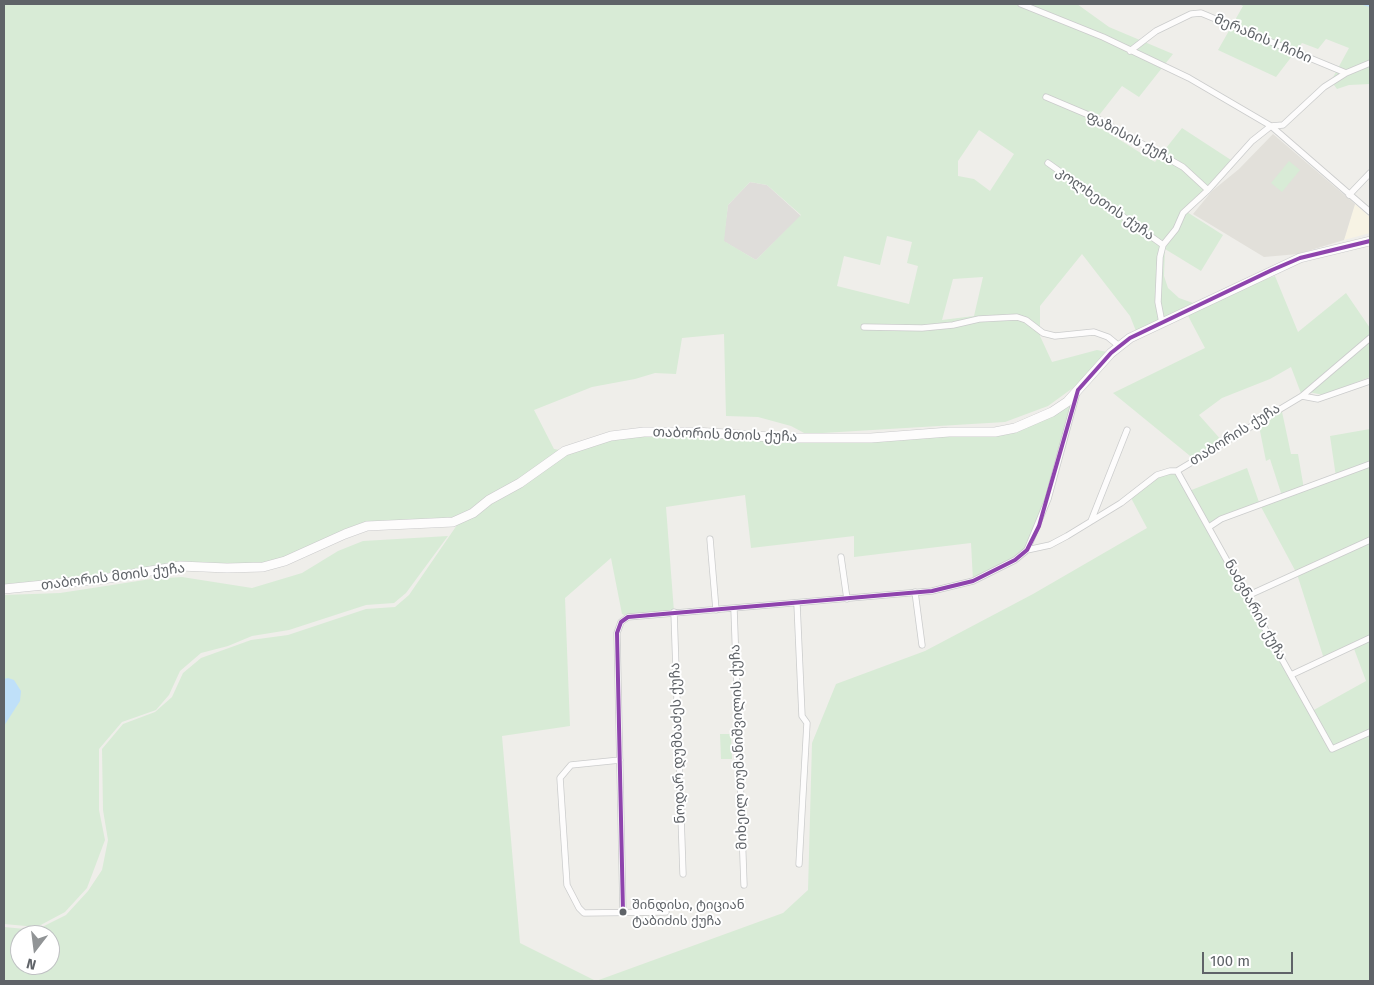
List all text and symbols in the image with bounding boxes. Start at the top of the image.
street label: მერანის I ჩიხი [1212,11,1314,67]
street label: ფაზისის ქუჩა [1083,108,1177,168]
street label: კოლხეთის ქუჩა [1053,164,1157,244]
street label: თაბორის ქუჩა [1186,400,1284,470]
street label: თაბორის მთის ქუჩა [652,424,798,446]
street label: ნაძვნარის ქუჩა [1220,557,1290,663]
street label: თაბორის მთის ქუჩა [40,560,186,594]
street label: მიხეილ თუმანიშვილის ქუჩა [727,644,751,850]
street label: ნოდარ დუმბაძეს ქუჩა [667,662,689,824]
place label: შინდისი, ტიციან ტაბიძის ქუჩა [632,897,745,928]
marker: შინდისი, ტიციან ტაბიძის ქუჩა [618,907,628,917]
north arrow [10,925,60,975]
scale bar [1204,942,1295,974]
text: 100 m [1210,952,1250,970]
text: N [25,955,38,973]

